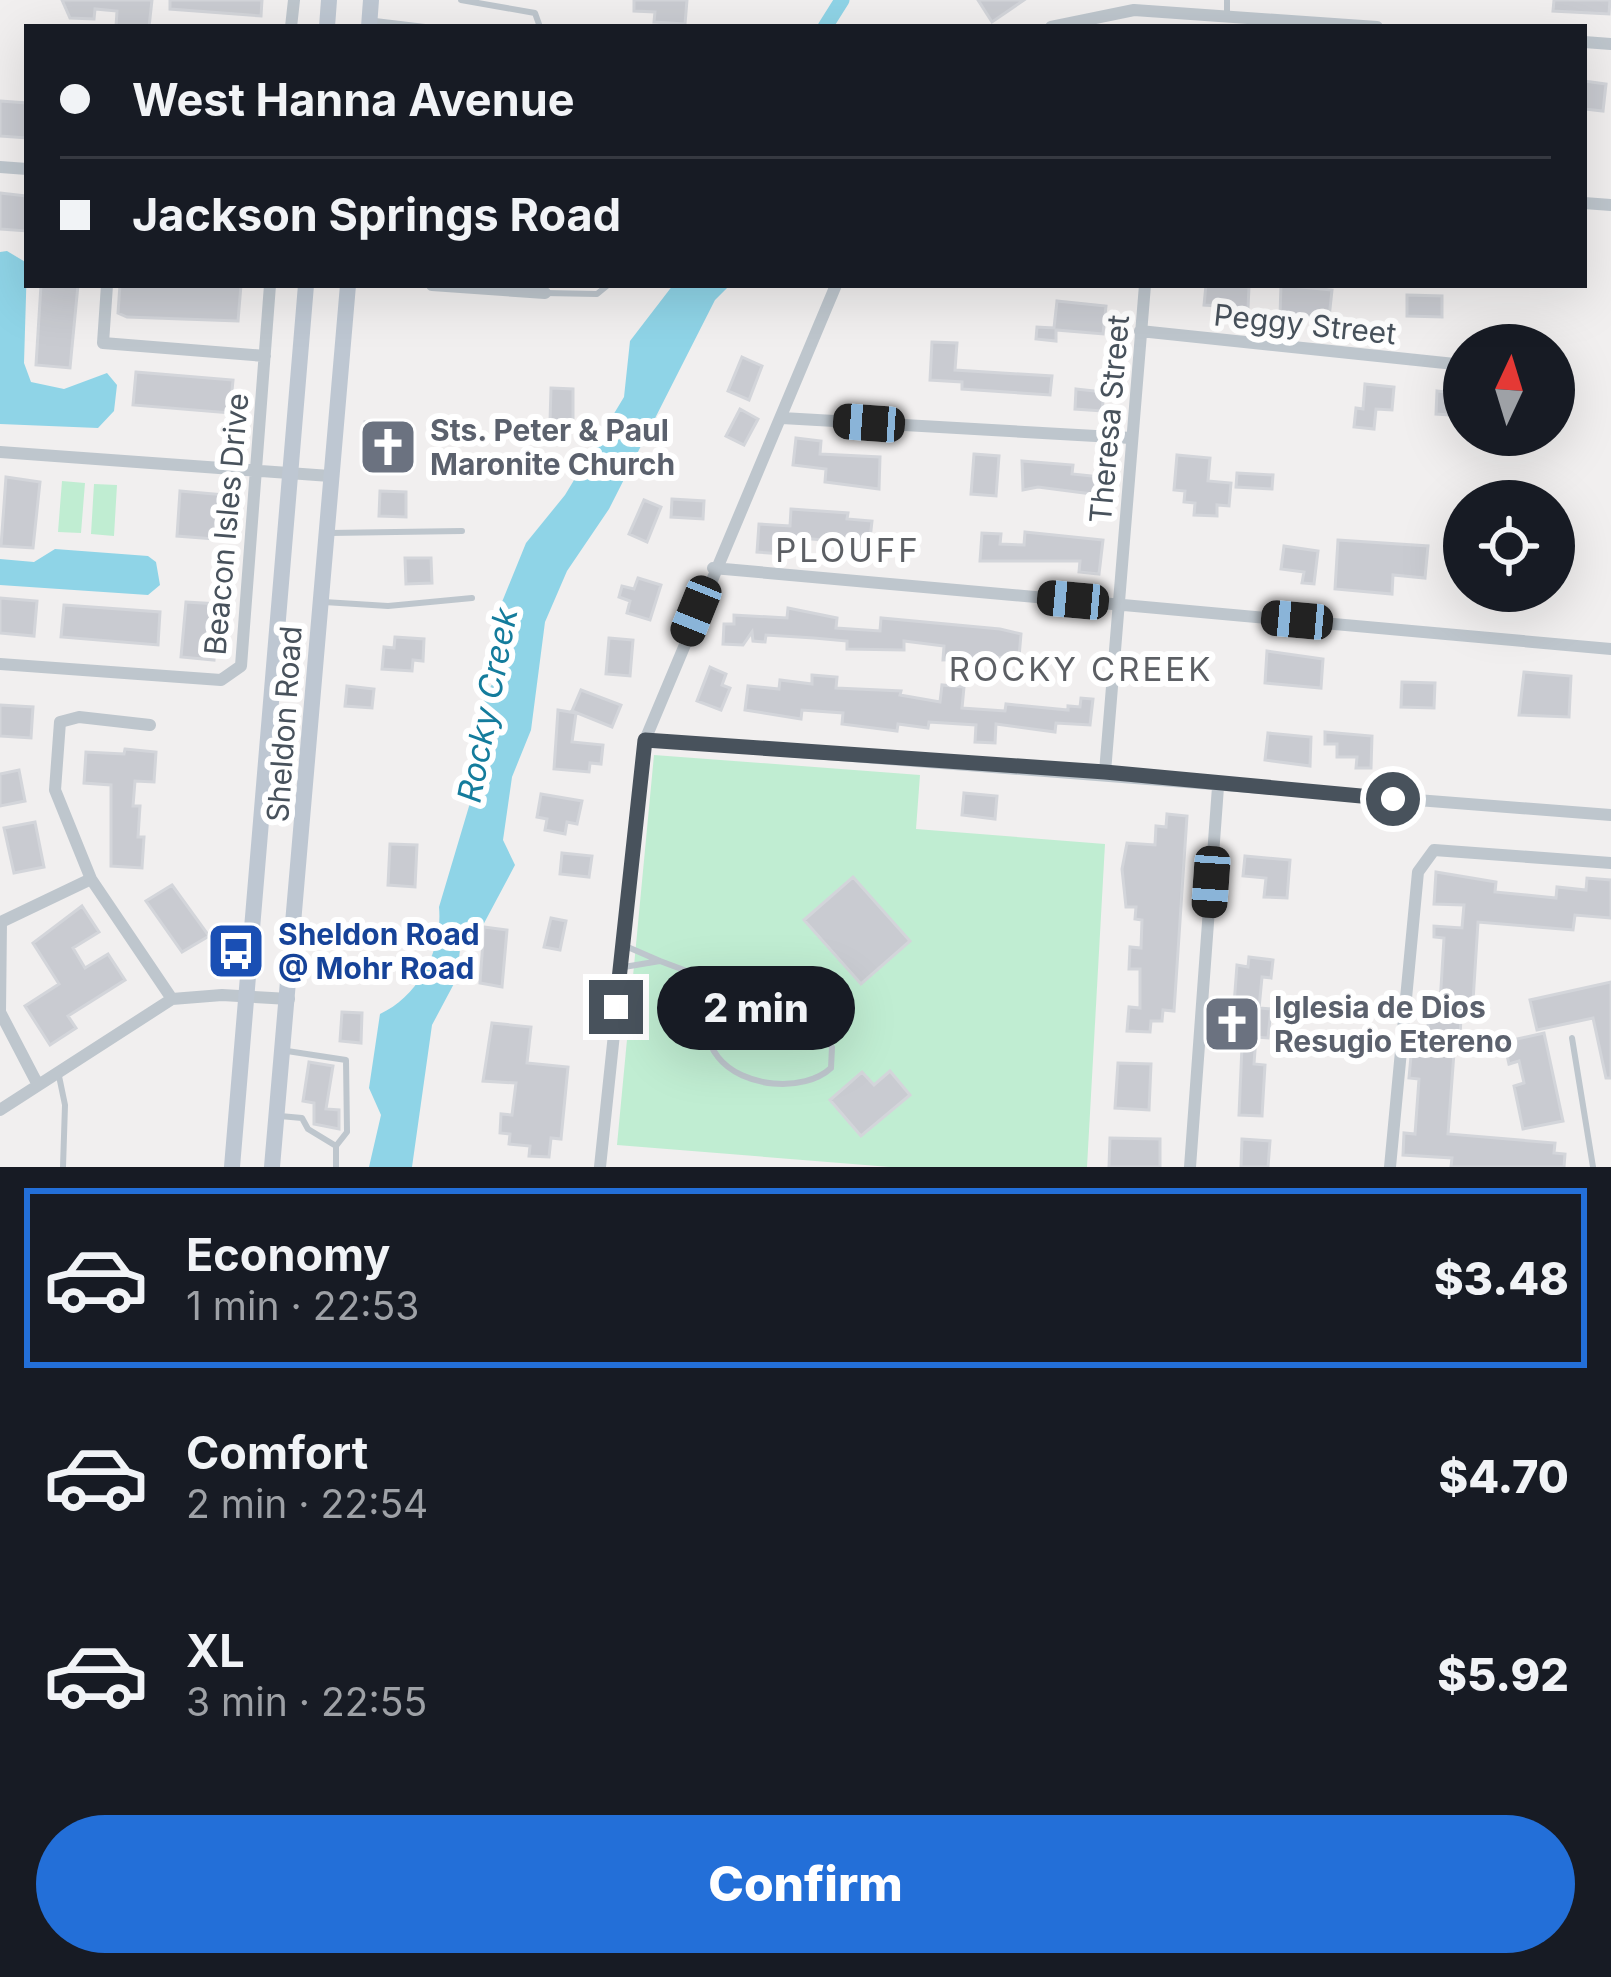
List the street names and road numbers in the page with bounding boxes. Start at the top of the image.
street label: Peggy Street [1212,297,1398,351]
street label: Theresa Street [1082,313,1136,524]
street label: Beacon Isles Drive [197,391,255,657]
street label: Sheldon Road [259,625,309,823]

